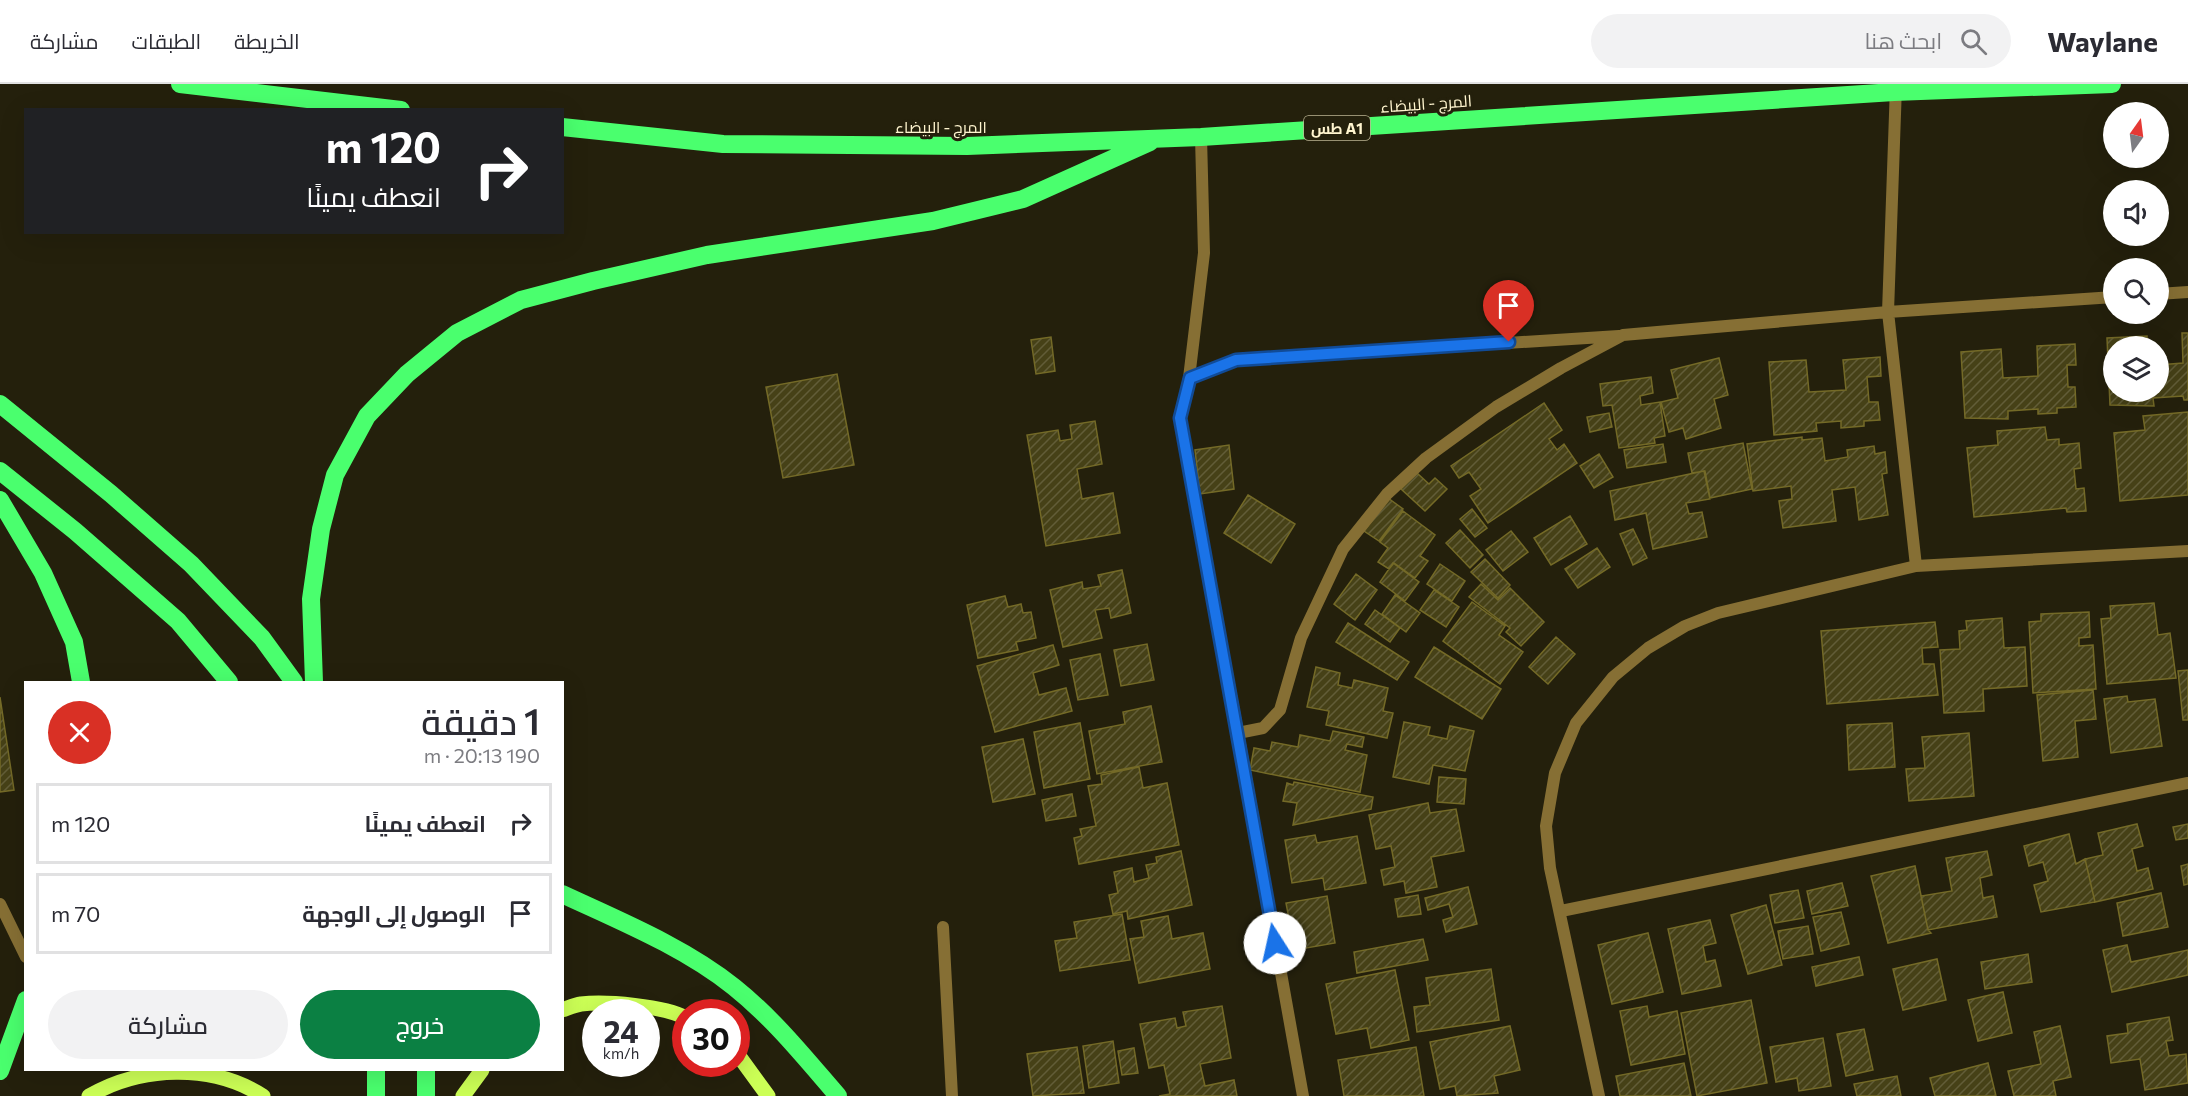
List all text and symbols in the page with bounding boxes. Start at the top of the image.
search box [1591,14,2011,68]
text: Waylane [2047,24,2158,58]
icon: search [1957,25,1990,58]
text: ابحث هنا [1864,27,1942,54]
text: مشاركة [30,28,99,53]
text: الطبقات [132,28,201,53]
text: الخريطة [234,28,300,53]
street label: المرج - البيضاء [1380,90,1473,119]
north arrow [2103,102,2169,168]
map controls [2103,102,2169,402]
road number: طس A1 [1304,116,1370,140]
street label: المرج - البيضاء [895,117,987,139]
text: 120 m [326,120,441,172]
icon: right [462,132,540,210]
text: انعطف يمينًا [306,180,441,213]
button: sound [2103,180,2169,246]
button: search [2103,258,2169,324]
pin [1483,280,1534,342]
icon: arrive [1492,289,1525,322]
button: layers [2103,336,2169,402]
text: 1 دقيقة [421,698,540,742]
button: close [48,701,111,764]
text: 190 m · 20:13 [424,743,540,767]
icon: right [504,807,537,840]
text: 120 m [51,810,110,837]
text: انعطف يمينًا [365,810,486,837]
icon: arrive [504,897,537,930]
text: 70 m [51,900,100,927]
text: الوصول إلى الوجهة [302,900,486,927]
position arrow [1243,911,1307,975]
button: مشاركة [48,990,288,1059]
button: خروج [300,990,540,1059]
speed limit sign: 30 [672,999,750,1077]
text: 24 [603,1012,639,1049]
text: km/h [603,1044,639,1062]

